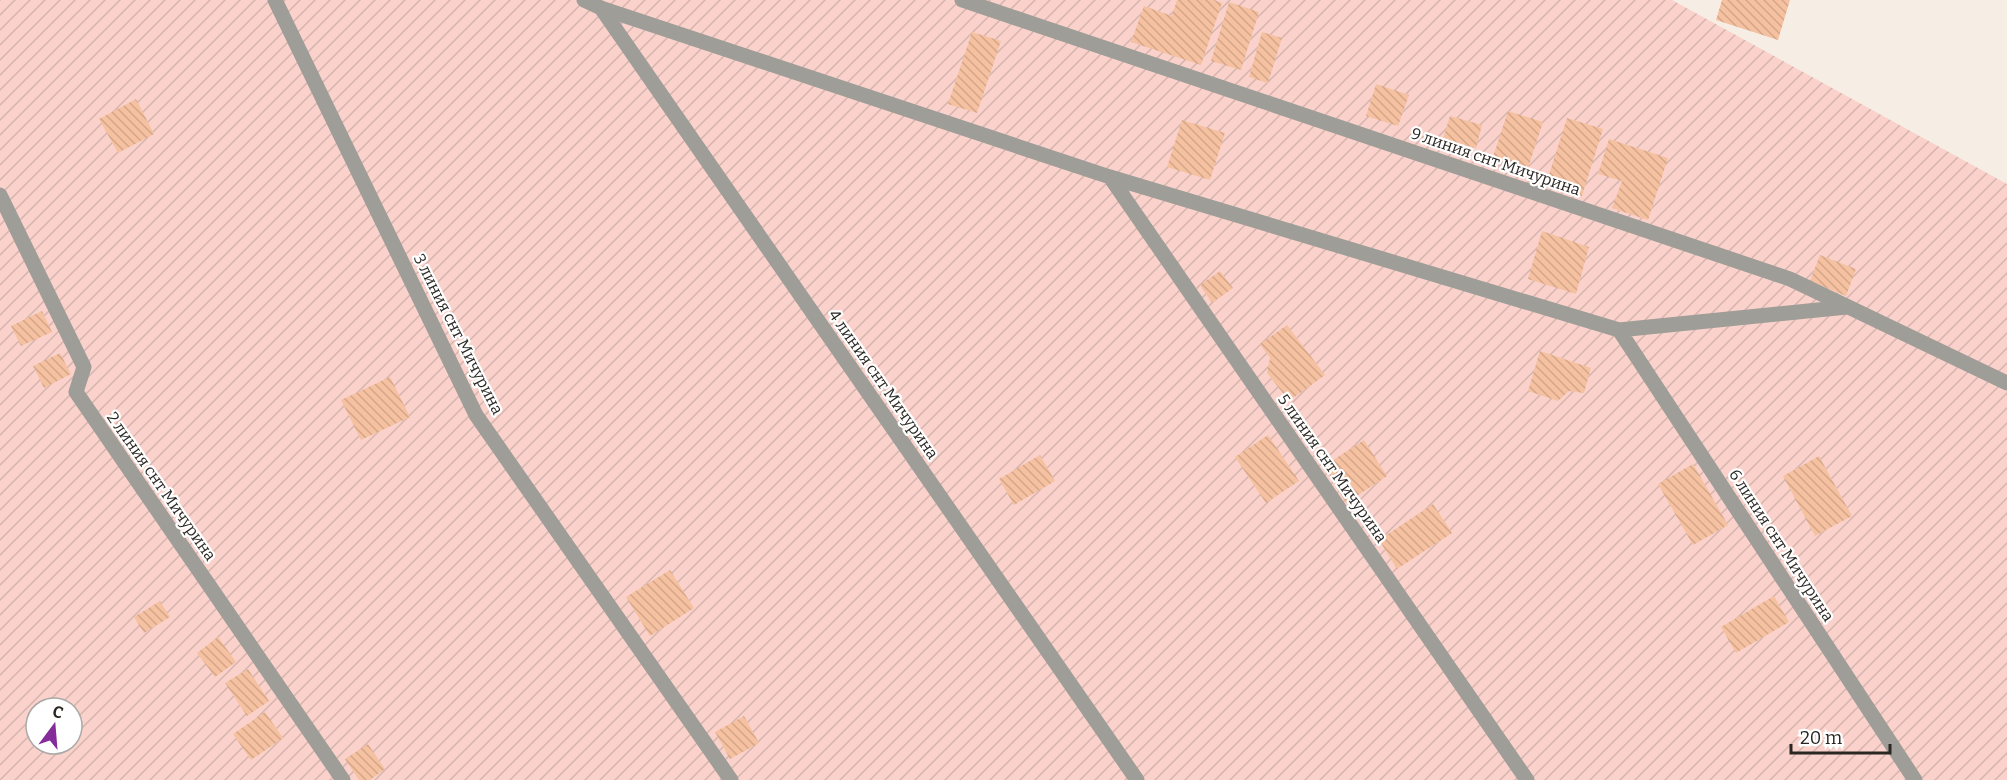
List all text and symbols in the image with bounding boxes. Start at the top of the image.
street label: 9 линия снт Мичурина [1409,124,1583,199]
street label: 3 линия снт Мичурина [410,251,507,418]
street label: 4 линия снт Мичурина [825,306,942,463]
street label: 5 линия снт Мичурина [1274,390,1391,546]
street label: 2 линия снт Мичурина [103,408,220,564]
street label: 6 линия снт Мичурина [1725,466,1838,625]
north arrow [24,696,84,756]
text: С [51,702,65,723]
scale bar [1791,717,1890,755]
text: 20 m [1800,727,1842,749]

